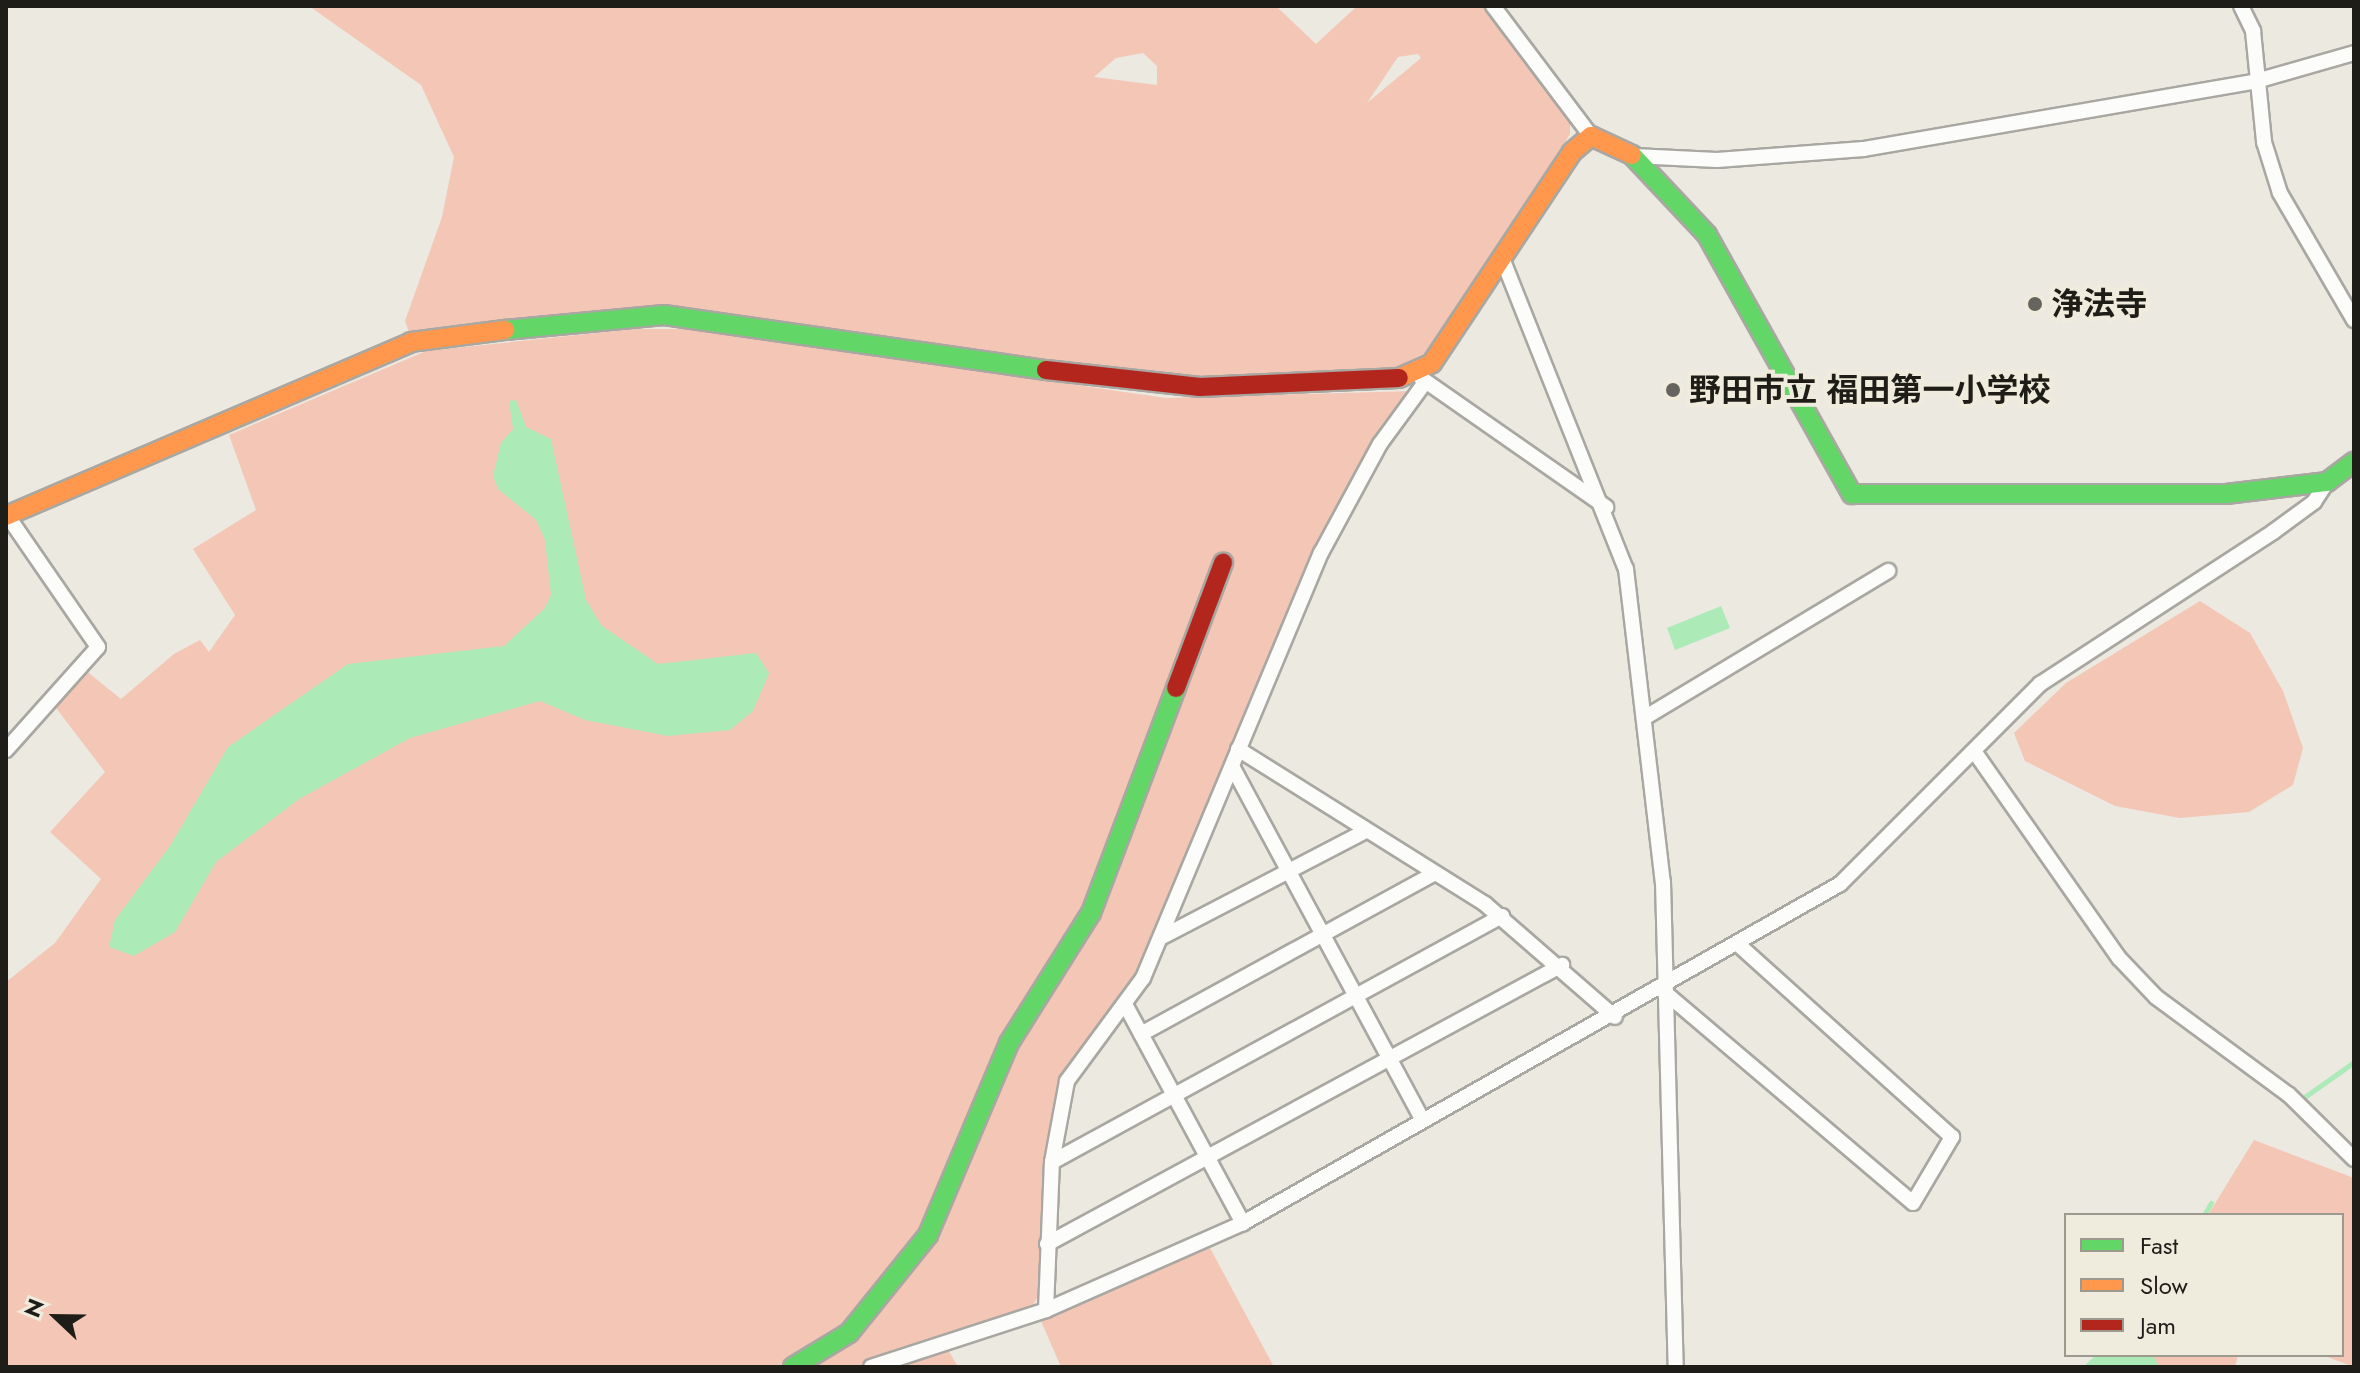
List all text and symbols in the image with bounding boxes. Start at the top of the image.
place label: 浄法寺 [2051,285,2147,323]
marker: 浄法寺 [2026,295,2044,313]
place label: 野田市立 福田第一小学校 [1689,371,2051,409]
marker: 野田市立 福田第一小学校 [1664,381,1682,399]
legend [2064,1213,2344,1357]
text: Fast [2140,1228,2178,1263]
text: Slow [2140,1268,2188,1303]
north arrow [16,1277,96,1357]
text: N [16,1294,52,1322]
text: Jam [2140,1308,2176,1343]

